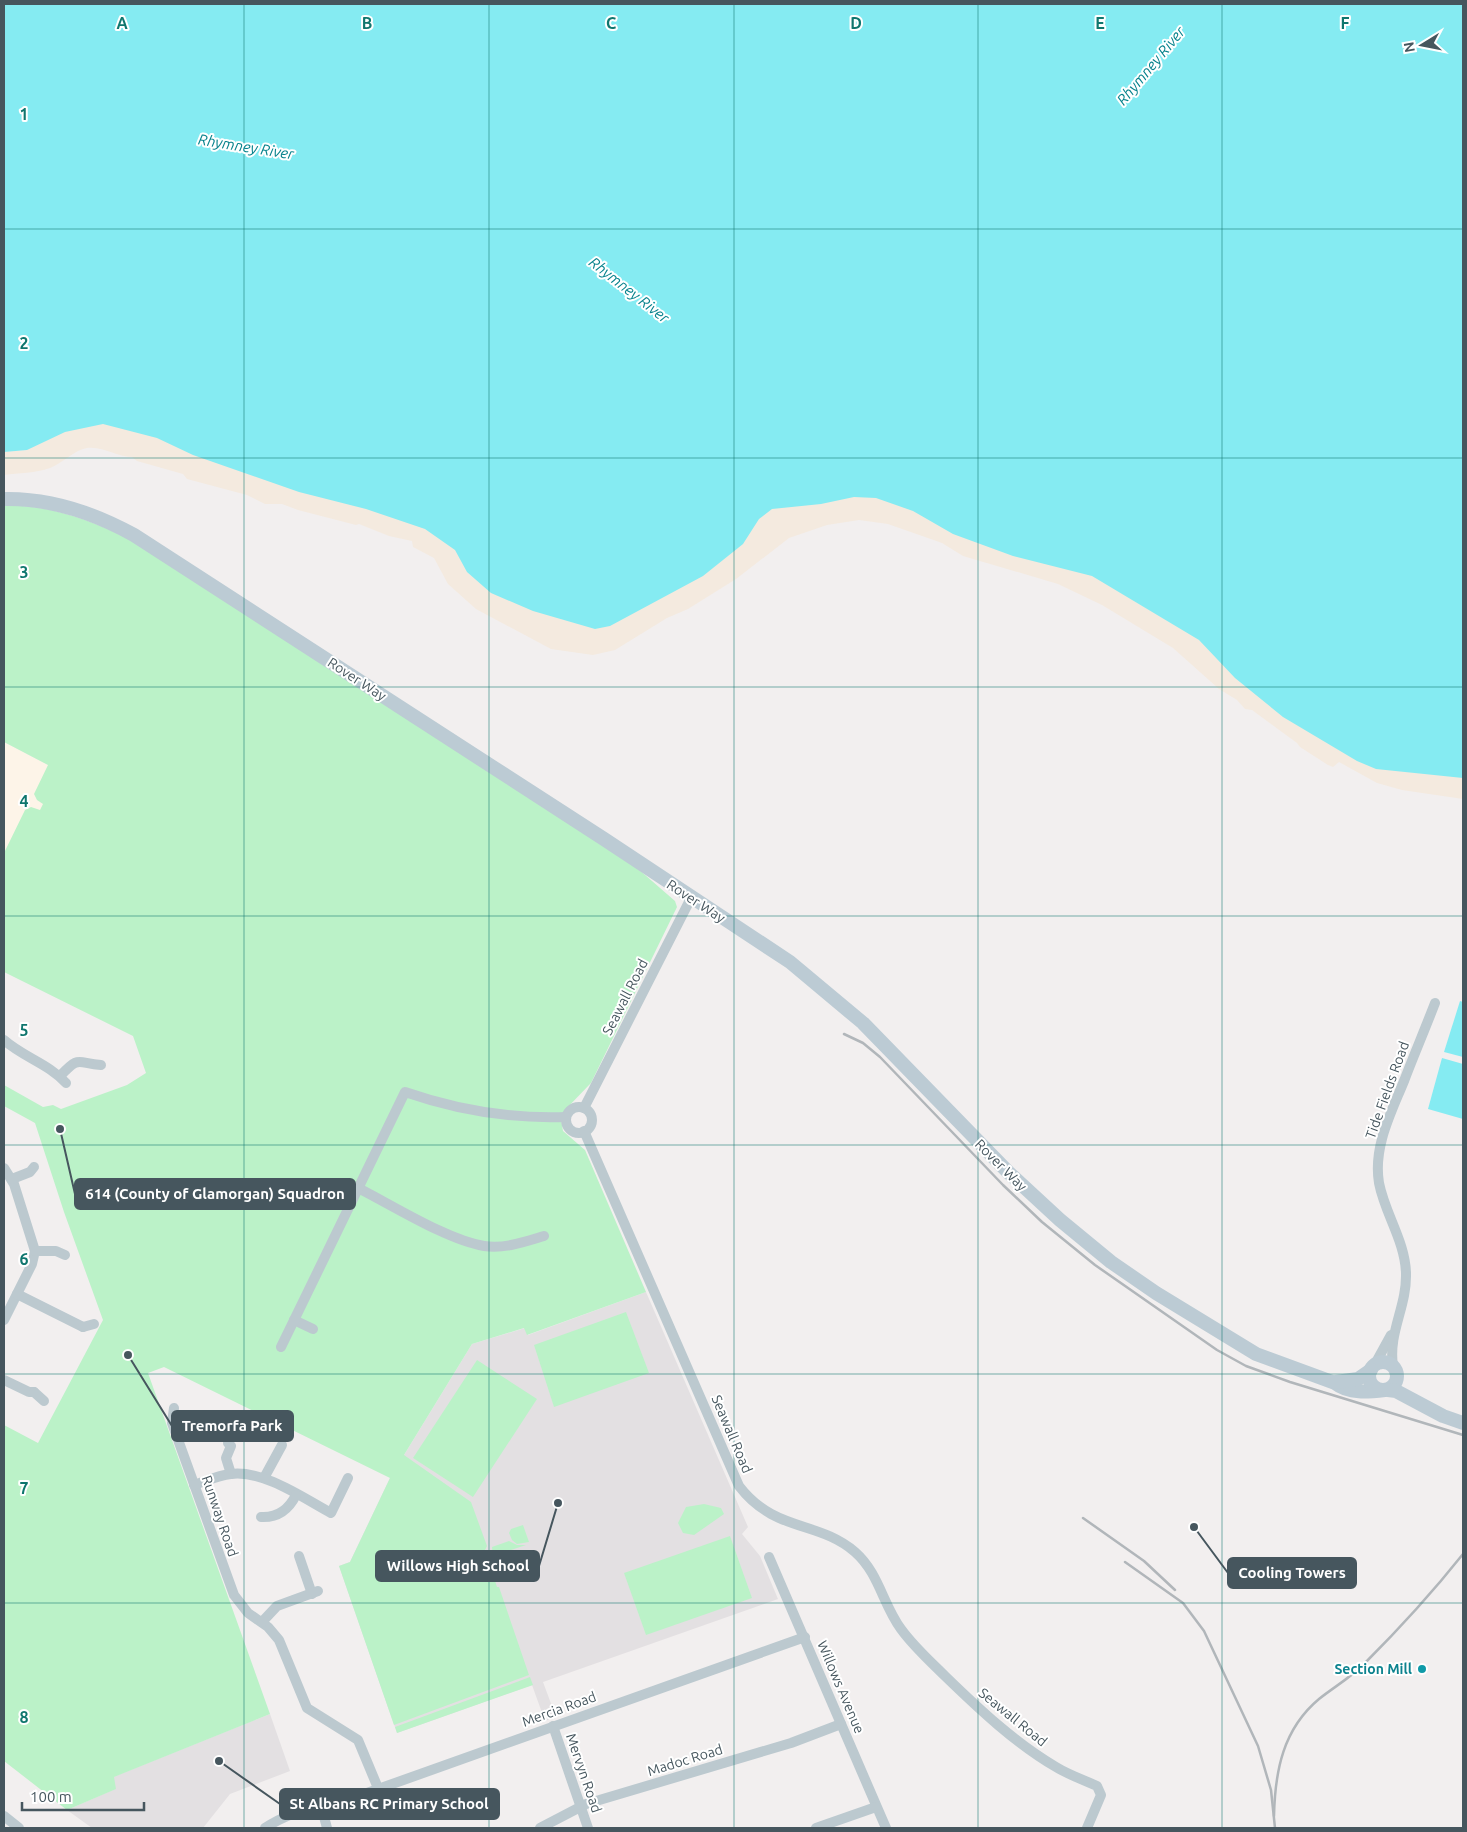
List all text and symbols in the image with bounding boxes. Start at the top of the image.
text: A [116,14,128,32]
text: B [362,14,372,32]
text: C [606,14,616,32]
text: D [850,14,862,32]
text: E [1095,14,1105,32]
text: F [1341,14,1350,32]
north arrow [1397,20,1447,70]
water label: Rhymney River [1113,22,1189,108]
text: N [1400,41,1418,54]
text: 1 [19,105,29,123]
water label: Rhymney River [197,131,296,163]
water label: Rhymney River [586,253,674,327]
text: 2 [19,334,29,352]
text: 3 [19,563,29,581]
street label: Rover Way [325,654,389,704]
text: 4 [19,792,29,810]
street label: Rover Way [664,876,728,926]
street label: Seawall Road [599,956,651,1038]
text: 5 [19,1021,29,1039]
street label: Tide Fields Road [1362,1039,1412,1141]
street label: Rover Way [972,1136,1030,1194]
callout: 614 (County of Glamorgan) Squadron [75,1179,355,1209]
text: 614 (County of Glamorgan) Squadron [85,1185,345,1202]
text: 6 [19,1250,29,1268]
street label: Seawall Road [708,1393,756,1475]
callout: Tremorfa Park [172,1411,293,1441]
text: Tremorfa Park [182,1417,283,1434]
street label: Runway Road [199,1473,241,1559]
text: 7 [19,1479,29,1497]
callout: Willows High School [376,1551,539,1581]
text: Willows High School [387,1557,530,1574]
callout: Cooling Towers [1228,1558,1356,1588]
text: Cooling Towers [1238,1564,1346,1581]
street label: Willows Avenue [814,1638,868,1736]
place label: Section Mill [1334,1661,1412,1677]
marker: Section Mill [1416,1663,1428,1675]
street label: Seawall Road [976,1685,1050,1749]
street label: Mercia Road [520,1688,598,1730]
text: 8 [19,1708,29,1726]
street label: Mervyn Road [563,1731,605,1815]
street label: Madoc Road [645,1741,725,1779]
scale bar [22,1780,145,1812]
text: 100 m [30,1788,72,1805]
callout: St Albans RC Primary School [280,1789,499,1819]
text: St Albans RC Primary School [289,1795,489,1812]

